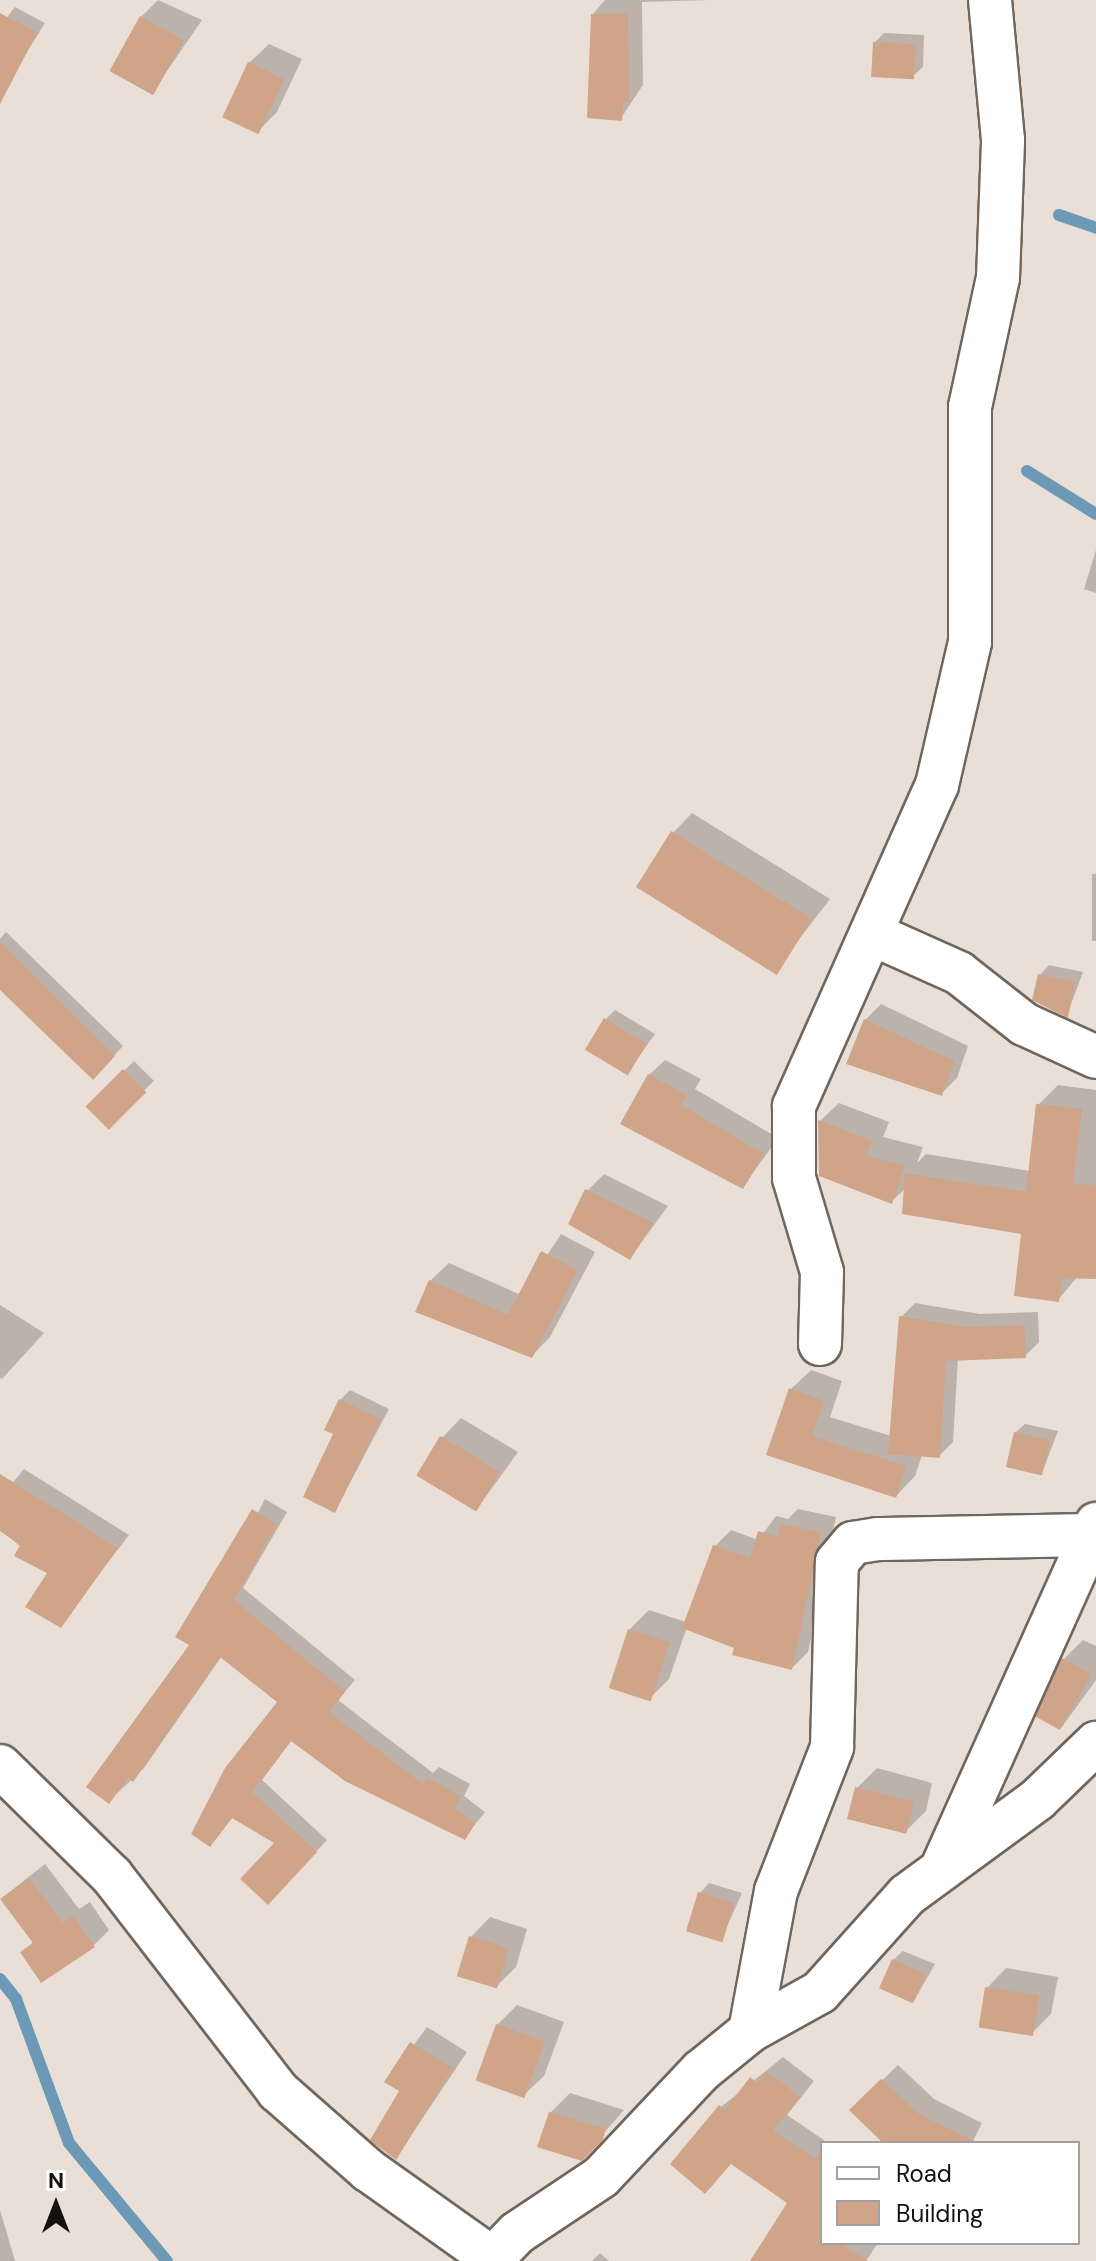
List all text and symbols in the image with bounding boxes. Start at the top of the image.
legend [820,2141,1080,2245]
text: Road [896,2158,952,2189]
north arrow [16,2165,96,2245]
text: N [48,2166,64,2195]
text: Building [896,2198,983,2229]

